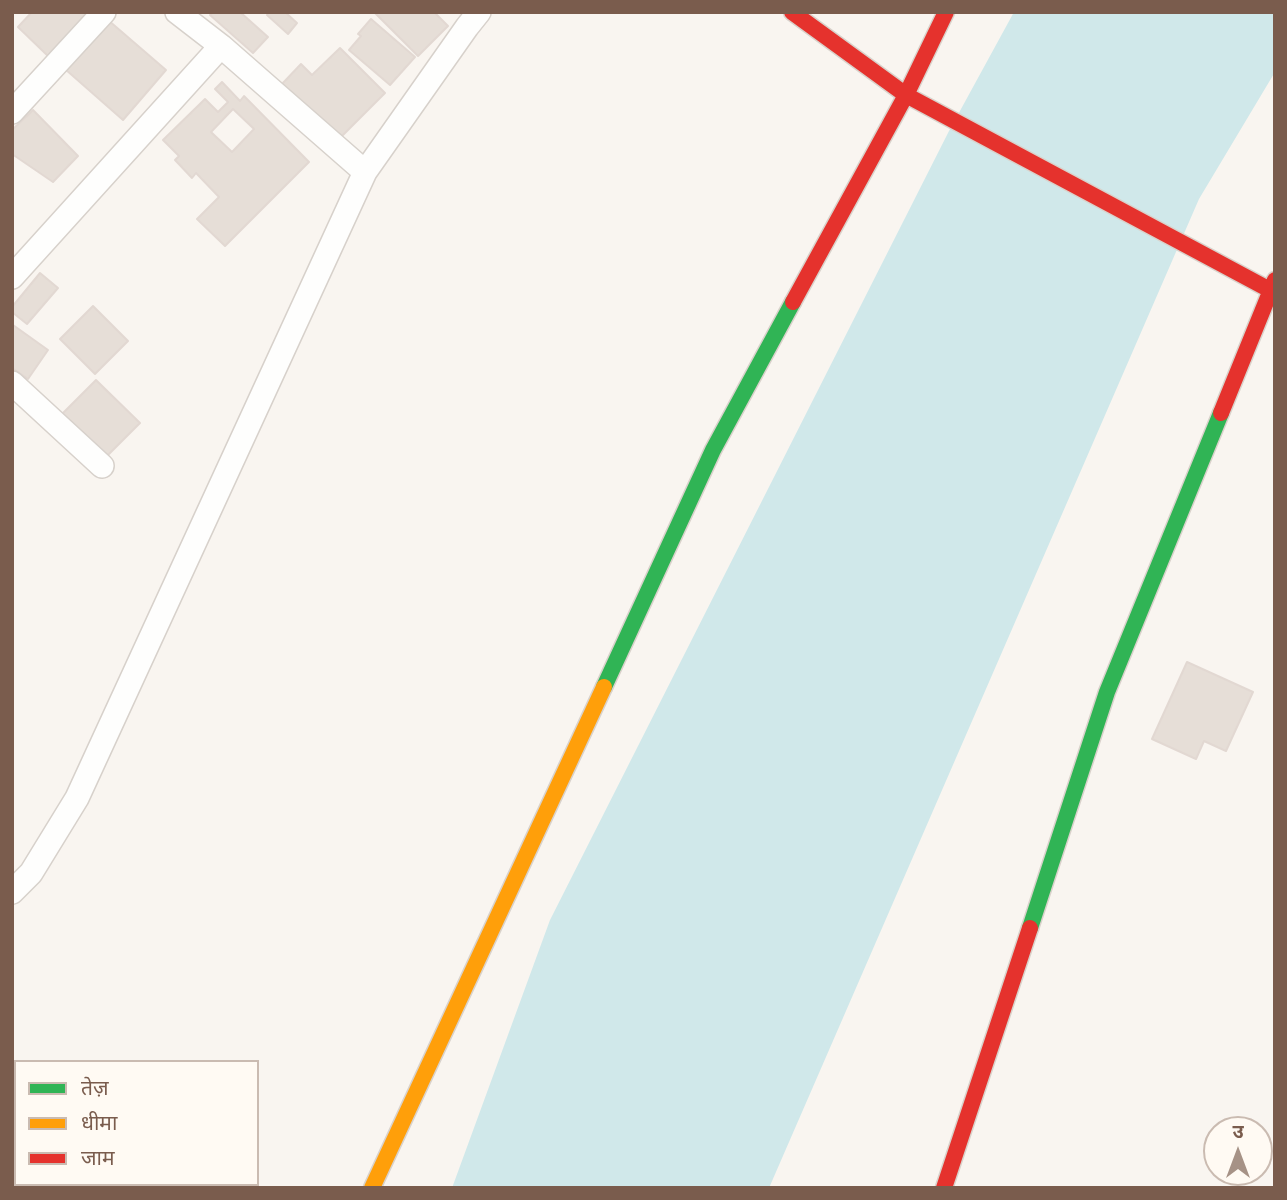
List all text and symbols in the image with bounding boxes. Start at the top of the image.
legend [14,1060,259,1186]
text: तेज़ [81,1074,109,1102]
text: धीमा [81,1109,117,1137]
north arrow [1203,1116,1273,1186]
text: उ [1232,1119,1244,1144]
text: जाम [81,1144,115,1172]

